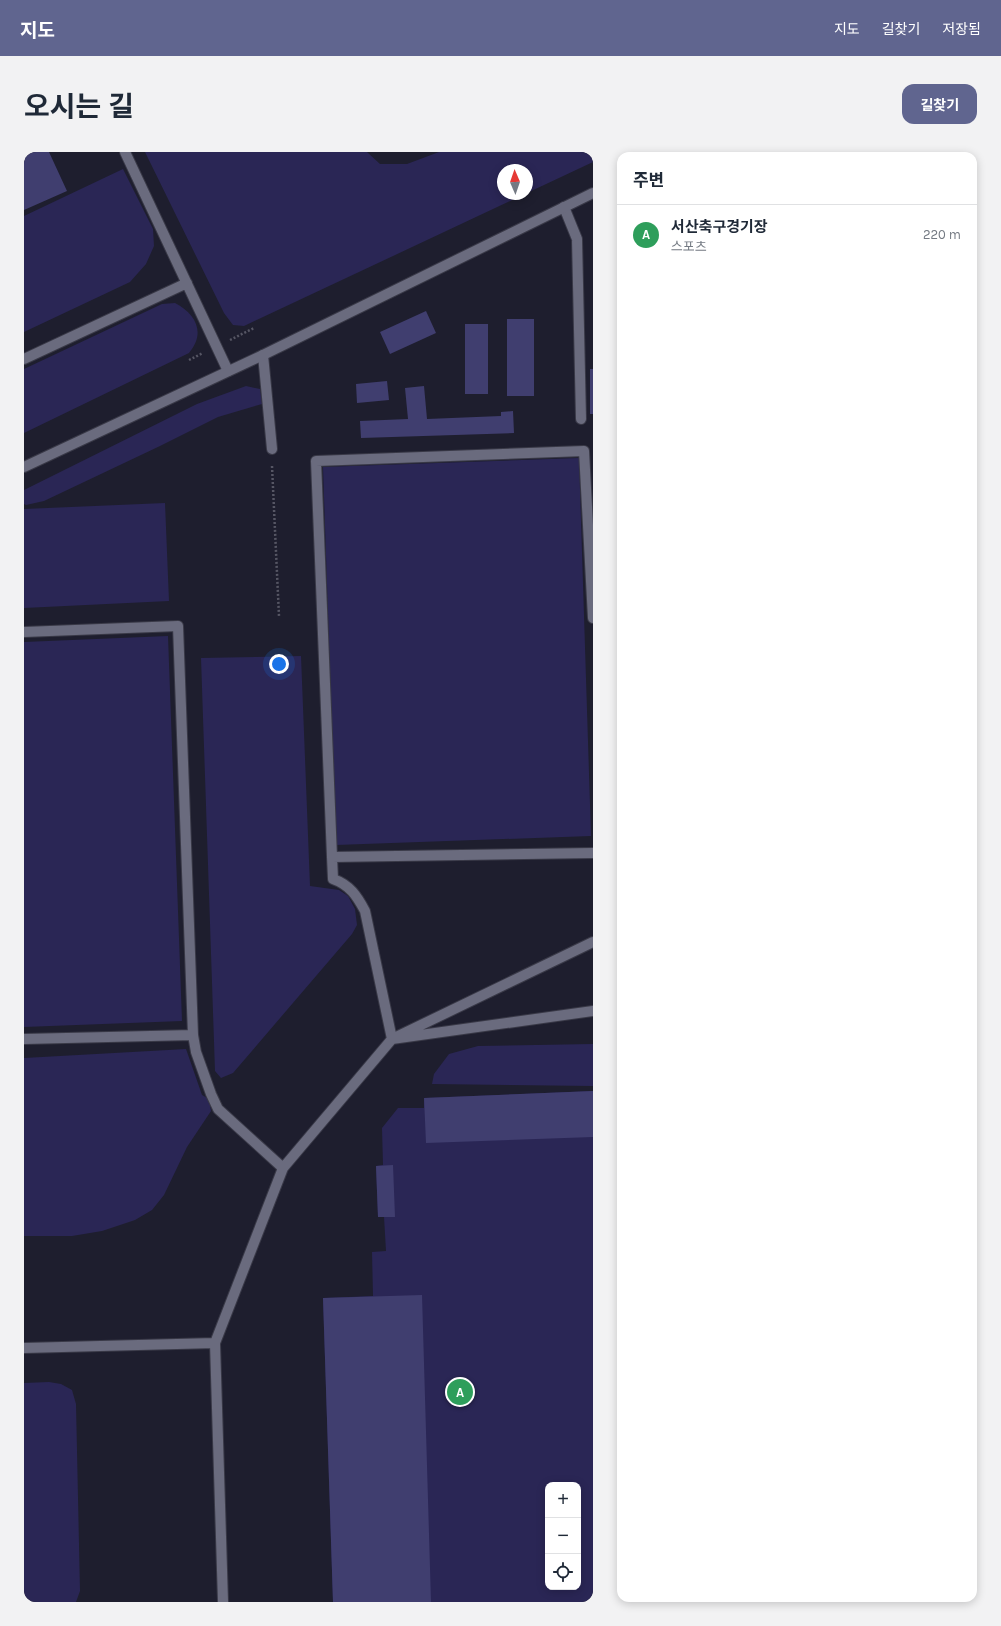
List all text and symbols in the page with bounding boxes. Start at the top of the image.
text: 지도 [20,20,55,42]
text: 지도 [834,21,860,38]
text: 길찾기 [882,21,920,38]
text: 저장됨 [942,21,981,38]
button: 길찾기 [902,84,977,124]
text: 오시는 길 [24,90,134,123]
north arrow [497,164,533,200]
text: 주변 [633,170,664,190]
text: 서산축구경기장 [671,218,768,236]
text: A [642,227,650,242]
text: 220 m [923,227,961,242]
text: 스포츠 [671,239,707,254]
your location [269,654,289,674]
pin: A [447,1377,473,1407]
map controls [545,1482,581,1590]
button: + [545,1482,581,1518]
button: − [545,1518,581,1554]
button: locate [545,1554,581,1590]

